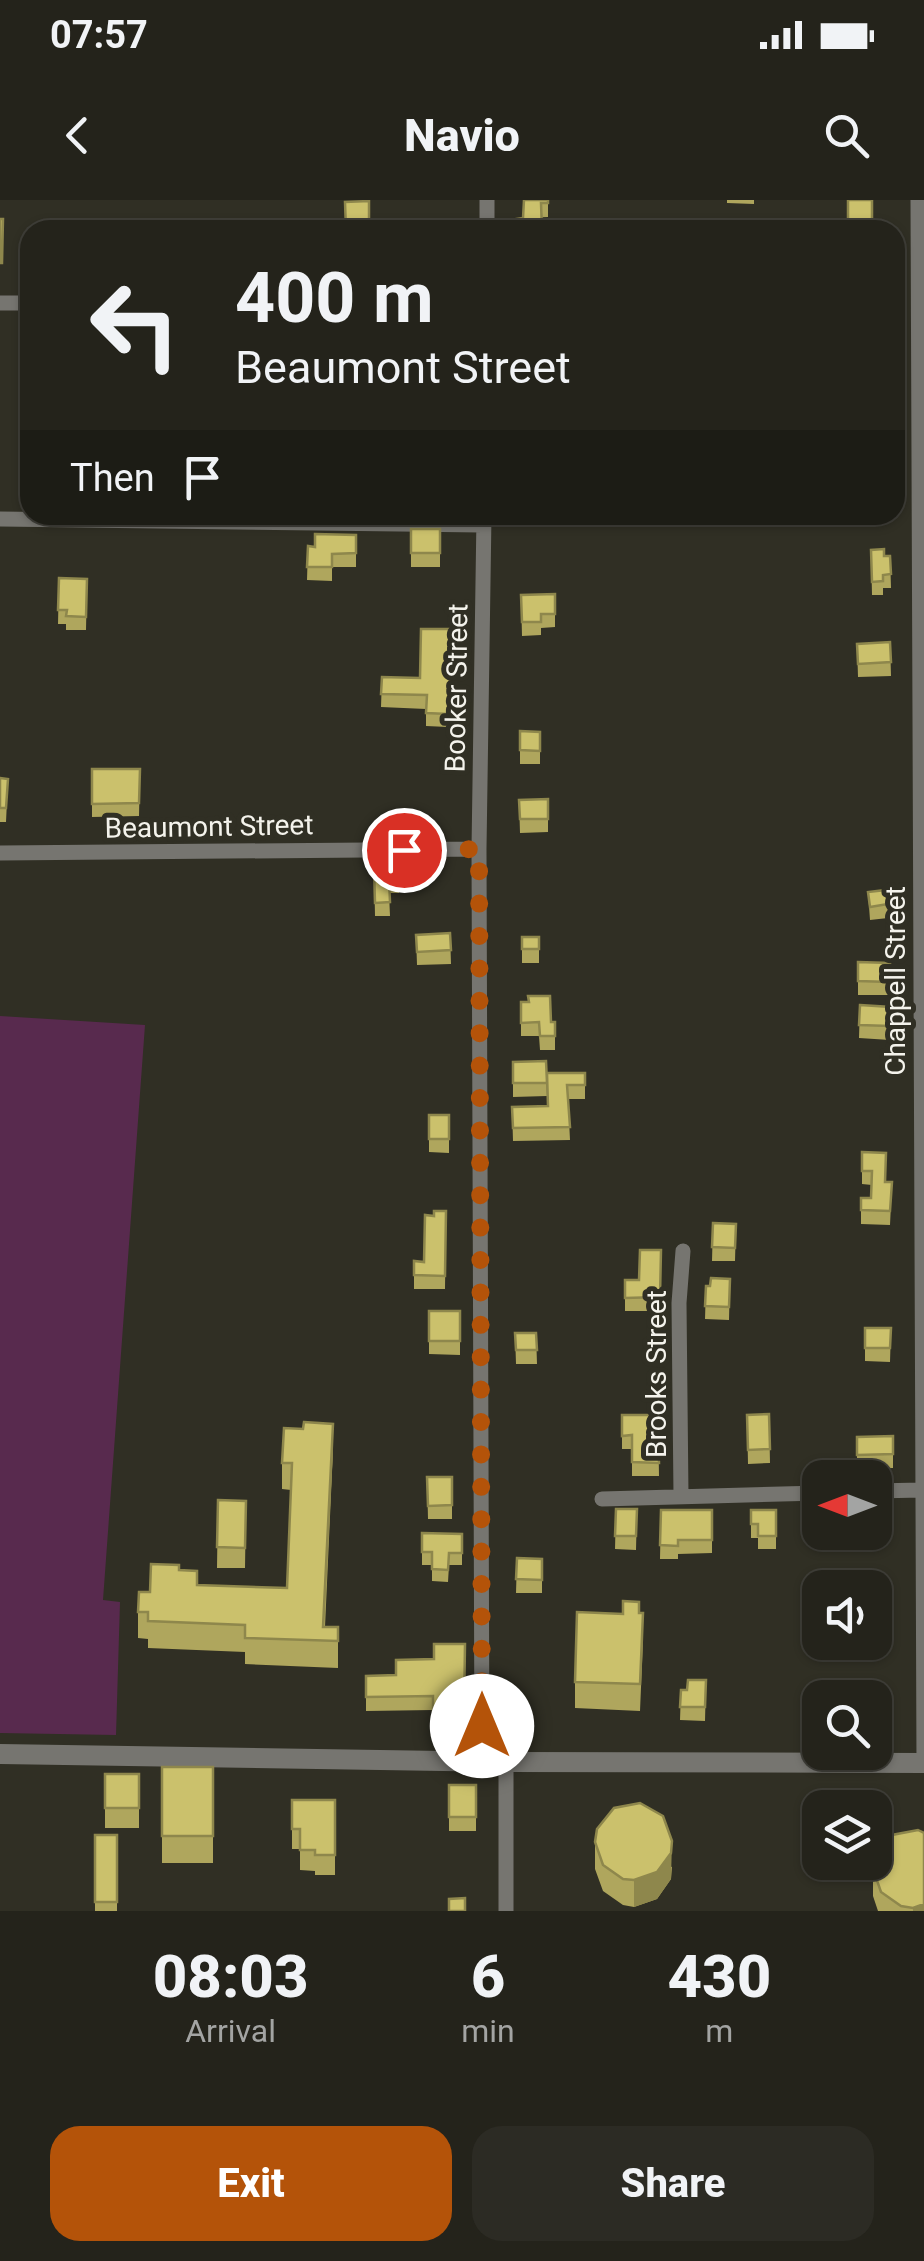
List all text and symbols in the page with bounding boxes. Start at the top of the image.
text: 07:57 [50,13,148,57]
icon: back [50,108,105,163]
icon: search [819,108,874,163]
text: Navio [404,109,520,162]
text: 400 m [235,257,434,339]
icon: left [70,260,200,390]
text: Beaumont Street [235,341,571,394]
icon: arrive [175,450,230,505]
text: Then [70,456,155,500]
street label: Booker Street [439,604,474,773]
street label: Beaumont Street [104,808,314,845]
pin [362,808,447,893]
icon: arrive [377,823,432,878]
street label: Chappell Street [879,886,912,1076]
street label: Brooks Street [640,1290,673,1458]
north arrow [802,1460,892,1550]
map controls [802,1460,892,1880]
button: sound [802,1570,892,1660]
position arrow [430,1674,534,1778]
button: search [802,1680,892,1770]
button: layers [802,1790,892,1880]
text: 08:03 [153,1941,309,2012]
text: 6 [471,1941,505,2012]
text: 430 [667,1941,771,2012]
text: Arrival [185,2012,276,2050]
text: min [461,2012,515,2050]
text: m [705,2012,733,2050]
button: Exit [50,2126,452,2241]
button: Share [472,2126,874,2241]

